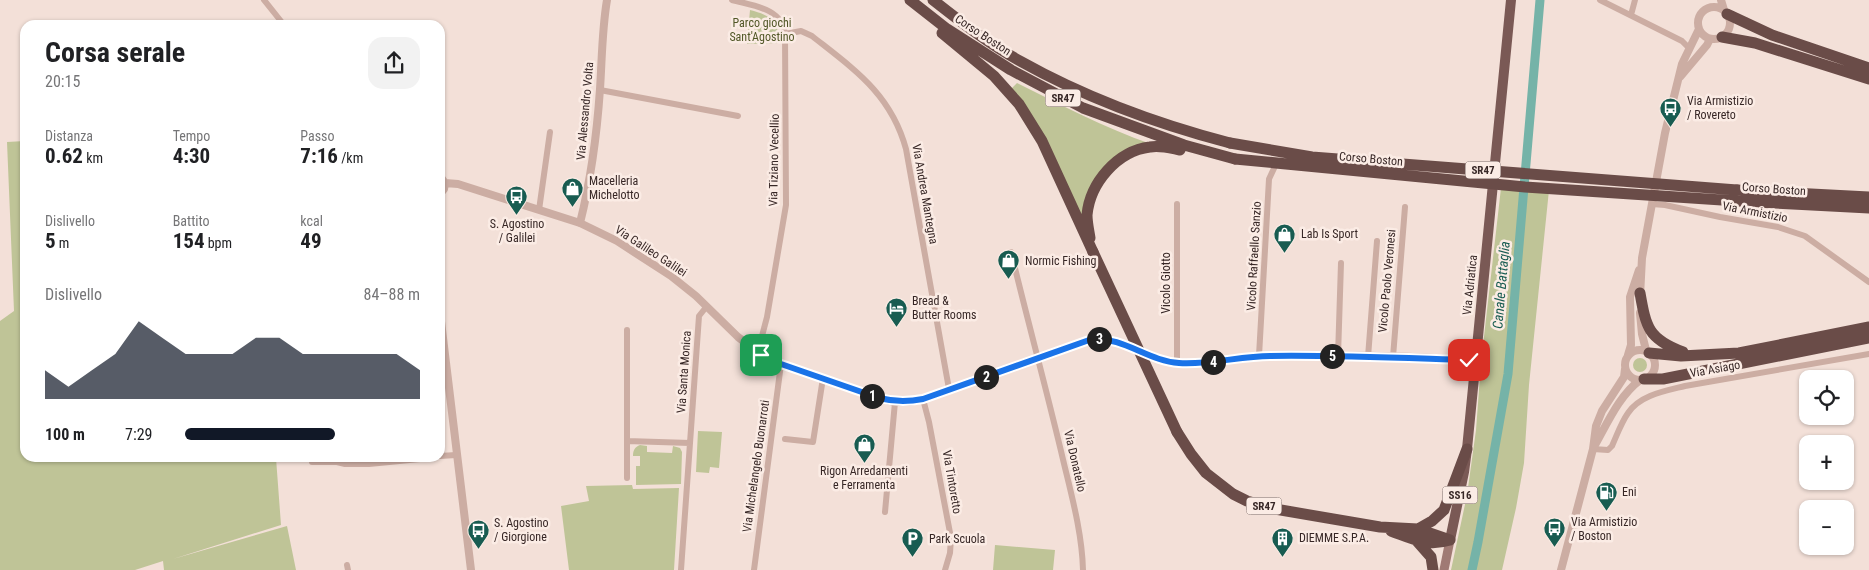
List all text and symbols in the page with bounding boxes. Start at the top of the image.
street label: Corso Boston [952,12,1014,58]
park label: Parco giochi Sant'Agostino [729,16,795,44]
text: Corsa serale [45,36,185,69]
button: share [368,37,420,89]
street label: Via Alessandro Volta [574,61,596,161]
text: 20:15 [45,72,80,91]
road number: SR47 [1046,90,1080,106]
place label: Via Armistizio / Rovereto [1687,94,1753,122]
bus stop icon: Via Armistizio / Rovereto [1659,96,1683,127]
street label: Via Tiziano Vecellio [766,114,782,206]
text: Distanza [45,128,93,144]
text: Tempo [173,128,210,144]
text: Passo [300,128,335,144]
street label: Via Andrea Mantegna [909,143,941,245]
text: 0.62 [45,144,83,168]
text: 4:30 [173,144,210,168]
text: 7:16 [300,144,338,168]
street label: Corso Boston [1338,149,1404,169]
text: km [83,150,103,166]
text: /km [338,150,363,166]
road number: SR47 [1466,162,1500,178]
place label: Macelleria Michelotto [589,174,640,202]
shop icon: Macelleria Michelotto [561,176,585,207]
street label: Corso Boston [1742,180,1807,198]
bus stop icon: S. Agostino / Galilei [505,185,529,216]
street label: Via Armistizio [1721,199,1789,225]
street label: Vicolo Raffaello Sanzio [1244,201,1264,311]
text: Dislivello [45,213,95,229]
text: Battito [173,213,210,229]
text: kcal [300,213,323,229]
place label: S. Agostino / Galilei [490,217,544,245]
shop icon: Lab Is Sport [1273,222,1297,253]
street label: Via Galileo Galilei [612,223,690,279]
place label: Lab Is Sport [1301,227,1358,241]
text: 5 [45,229,56,253]
text: 154 [173,229,205,253]
text: 49 [300,229,322,253]
street label: Vicolo Paolo Veronesi [1376,229,1398,333]
text: m [56,235,69,251]
text: bpm [205,235,232,251]
water label: Canale Battaglia [1489,241,1513,329]
shop icon: Normic Fishing [997,249,1021,280]
street label: Vicolo Giotto [1159,252,1173,314]
place label: Normic Fishing [1025,254,1097,268]
street label: Via Adriatica [1460,254,1480,316]
text: Dislivello [45,285,102,304]
text: 84–88 m [364,285,420,304]
place label: Bread & Butter Rooms [912,294,976,322]
hotel icon: Bread & Butter Rooms [884,296,908,327]
pin: 3 [1086,326,1112,352]
street label: Via Santa Monica [674,330,694,414]
text: 3 [1096,331,1103,347]
pin [740,334,782,376]
pin [1448,339,1490,381]
icon: arrive [747,341,775,369]
pin: 5 [1320,344,1344,368]
icon: check [1455,346,1483,374]
text: 5 [1329,348,1336,364]
pin: 4 [1200,350,1226,374]
text: 4 [1210,354,1217,370]
street label: Via Asiago [1689,358,1741,380]
pin: 2 [974,364,998,390]
text: 2 [983,369,990,385]
map controls [1799,370,1854,555]
button: locate [1799,370,1854,425]
pin: 1 [860,384,884,408]
text: 1 [869,388,876,404]
street label: Via Michelangelo Buonarroti [740,399,772,533]
text: 100 m [45,425,85,444]
text: 7:29 [125,425,152,444]
street label: Via Donatello [1061,429,1089,493]
shop icon: Rigon Arredamenti e Ferramenta [852,432,876,463]
button: + [1799,435,1854,490]
street label: Via Tintoretto [940,449,964,515]
place label: Rigon Arredamenti e Ferramenta [820,464,908,492]
fuel station icon: Eni [1594,480,1618,511]
place label: Eni [1622,485,1637,499]
road number: SS16 [1442,486,1478,504]
road number: SR47 [1246,498,1282,514]
button: − [1799,500,1854,555]
place label: Via Armistizio / Boston [1571,515,1637,543]
place label: S. Agostino / Giorgione [494,516,549,544]
bus stop icon: Via Armistizio / Boston [1543,517,1567,548]
bus stop icon: S. Agostino / Giorgione [466,518,490,549]
building icon: DIEMME S.P.A. [1271,526,1295,557]
parking icon: Park Scuola [901,527,925,558]
place label: DIEMME S.P.A. [1299,531,1369,545]
place label: Park Scuola [929,532,985,546]

